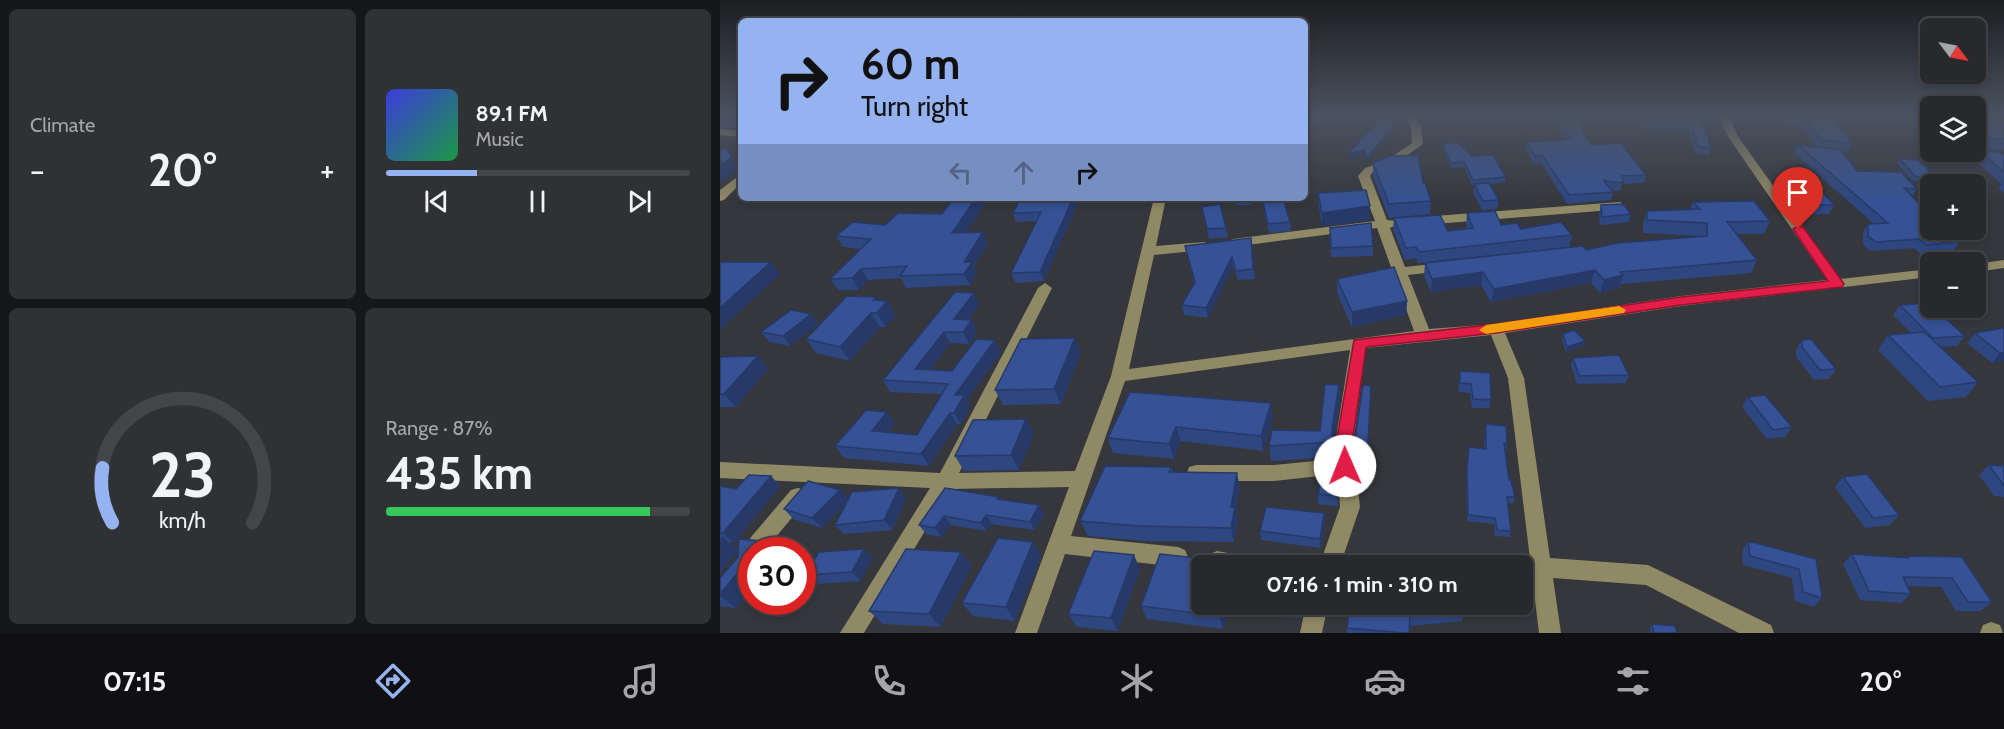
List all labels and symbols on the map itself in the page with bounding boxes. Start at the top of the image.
north arrow [1920,18,1986,84]
pin [1772,167,1823,229]
position arrow [1313,434,1377,498]
speed limit sign: 30 [738,537,816,615]

